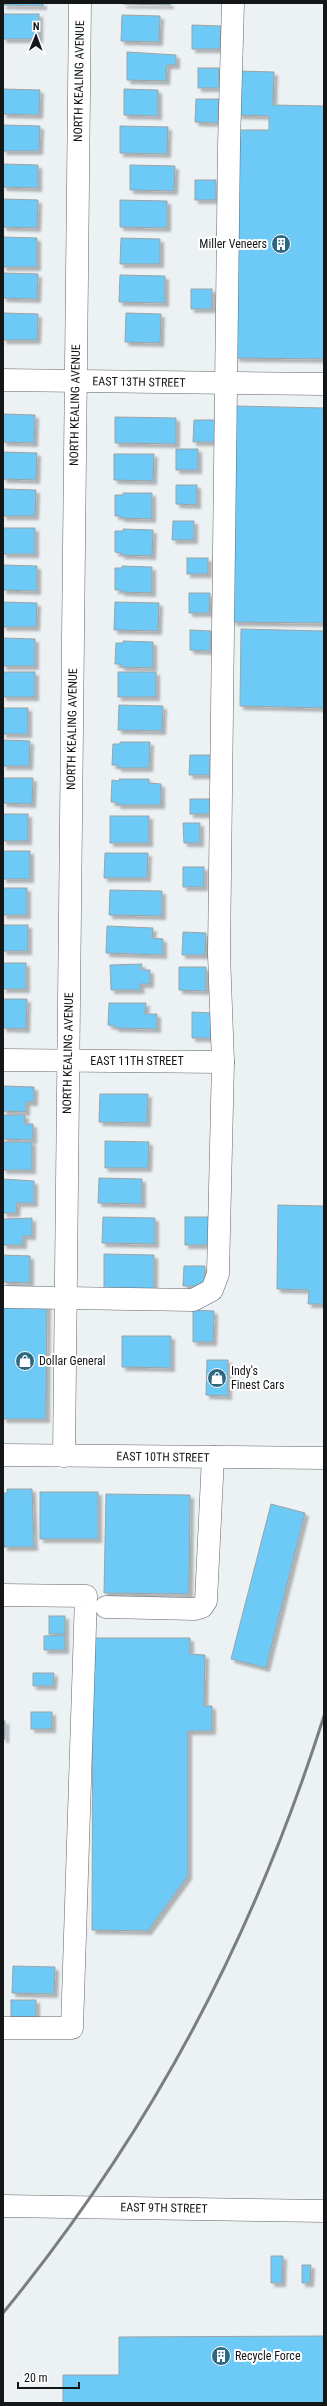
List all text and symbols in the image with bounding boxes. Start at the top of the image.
north arrow [16,16,56,56]
text: N [33,20,40,33]
street label: NORTH KEALING AVENUE [71,20,87,142]
building icon: Miller Veneers [270,233,292,255]
place label: Miller Veneers [199,237,267,251]
street label: NORTH KEALING AVENUE [67,344,83,466]
street label: EAST 13TH STREET [92,374,186,390]
street label: NORTH KEALING AVENUE [64,668,80,790]
street label: NORTH KEALING AVENUE [60,992,76,1114]
street label: EAST 11TH STREET [90,1054,184,1068]
shop icon: Dollar General [14,1350,36,1372]
place label: Dollar General [39,1354,106,1368]
place label: Indy's Finest Cars [231,1364,284,1392]
shop icon: Indy's Finest Cars [206,1367,228,1389]
street label: EAST 10TH STREET [116,1449,210,1465]
street label: EAST 9TH STREET [120,2200,208,2216]
building icon: Recycle Force [210,2345,232,2367]
place label: Recycle Force [235,2349,301,2363]
scale bar [18,2364,79,2390]
text: 20 m [24,2371,48,2385]

